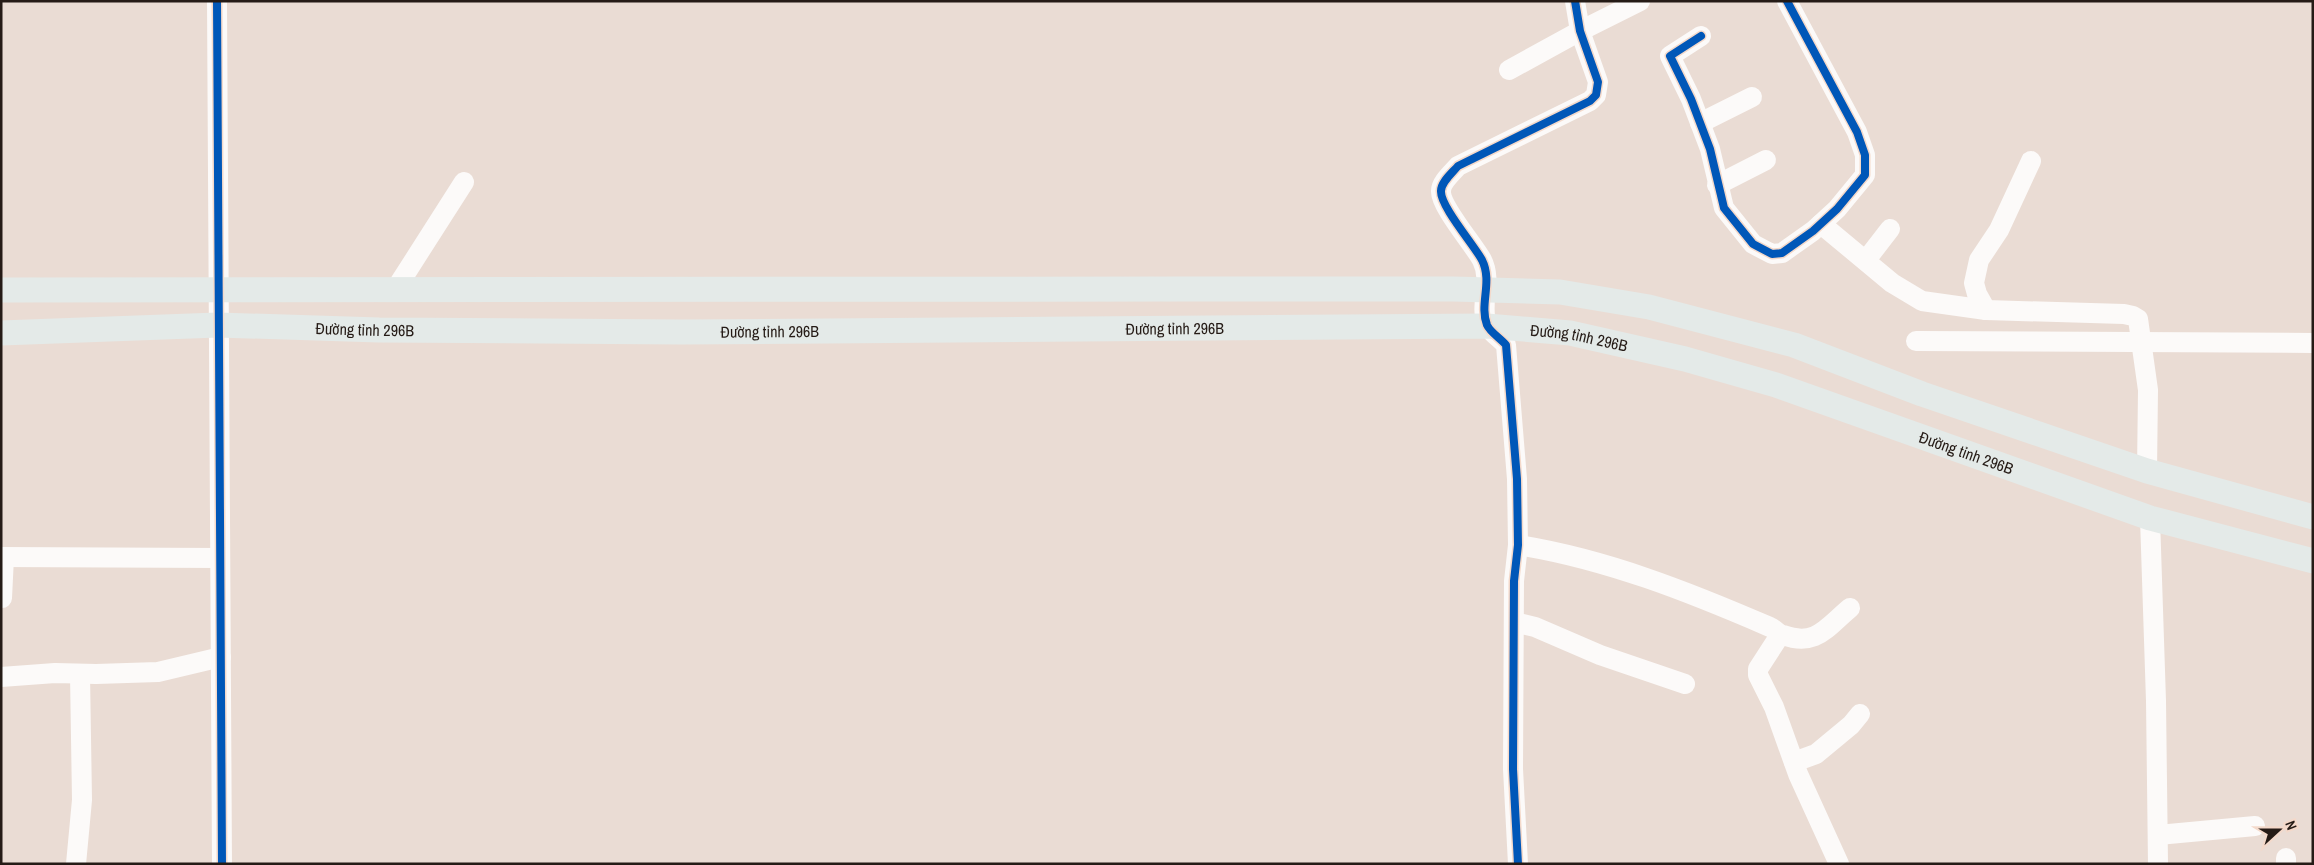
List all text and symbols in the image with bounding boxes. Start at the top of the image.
street label: Đường tỉnh 296B [315,317,414,341]
street label: Đường tỉnh 296B [1125,317,1224,340]
street label: Đường tỉnh 296B [1529,319,1630,357]
street label: Đường tỉnh 296B [720,320,819,343]
street label: Đường tỉnh 296B [1916,426,2017,480]
north arrow [2254,805,2304,855]
text: N [2281,818,2301,832]

